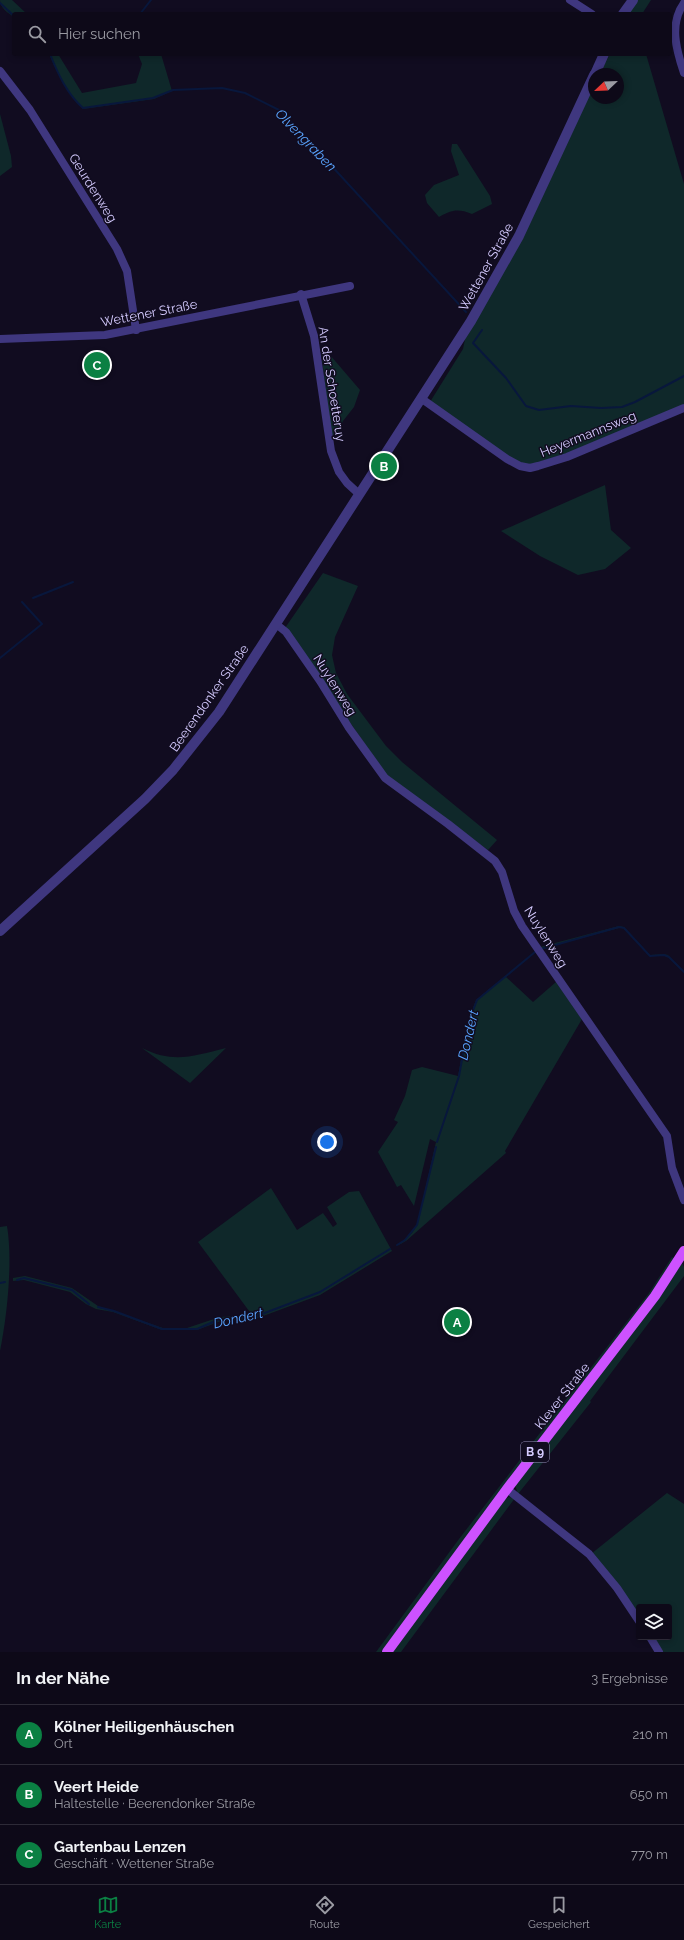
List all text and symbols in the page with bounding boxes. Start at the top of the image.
search box [12,12,672,56]
icon: search [26,23,48,45]
text: Hier suchen [58,25,141,43]
north arrow [588,68,624,104]
water label: Olvengraben [272,106,340,175]
street label: Geurdenweg [66,151,120,225]
street label: Wettener Straße [456,220,516,313]
street label: Wettener Straße [100,296,199,330]
street label: An der Schoetteruy [315,325,349,443]
pin: C [84,350,110,380]
street label: Heyermannsweg [538,408,638,460]
pin: B [371,451,397,481]
street label: Beerendonker Straße [166,641,252,754]
street label: Nuylenweg [310,652,360,718]
street label: Nuylenweg [521,904,571,970]
water label: Dondert [455,1008,482,1061]
your location [317,1132,337,1152]
water label: Dondert [212,1304,265,1331]
pin: A [444,1307,470,1337]
street label: Klever Straße [532,1360,593,1432]
road number: B 9 [521,1442,549,1462]
map controls [636,1604,672,1640]
button: layers [636,1604,672,1640]
text: In der Nähe [16,1668,110,1688]
text: 3 Ergebnisse [591,1671,668,1686]
text: Kölner Heiligenhäuschen [54,1718,234,1736]
text: A [25,1727,33,1742]
text: 210 m [632,1727,668,1742]
text: Ort [54,1736,73,1751]
text: Veert Heide [54,1778,139,1796]
text: B [25,1787,33,1802]
text: 650 m [630,1787,668,1802]
text: Haltestelle · Beerendonker Straße [54,1796,255,1811]
text: Gartenbau Lenzen [54,1838,186,1856]
text: C [25,1847,33,1862]
text: 770 m [631,1847,668,1862]
text: Geschäft · Wettener Straße [54,1856,214,1871]
tab: Karte [94,1894,121,1931]
tab: Route [310,1894,340,1931]
tab: Gespeichert [528,1894,590,1931]

